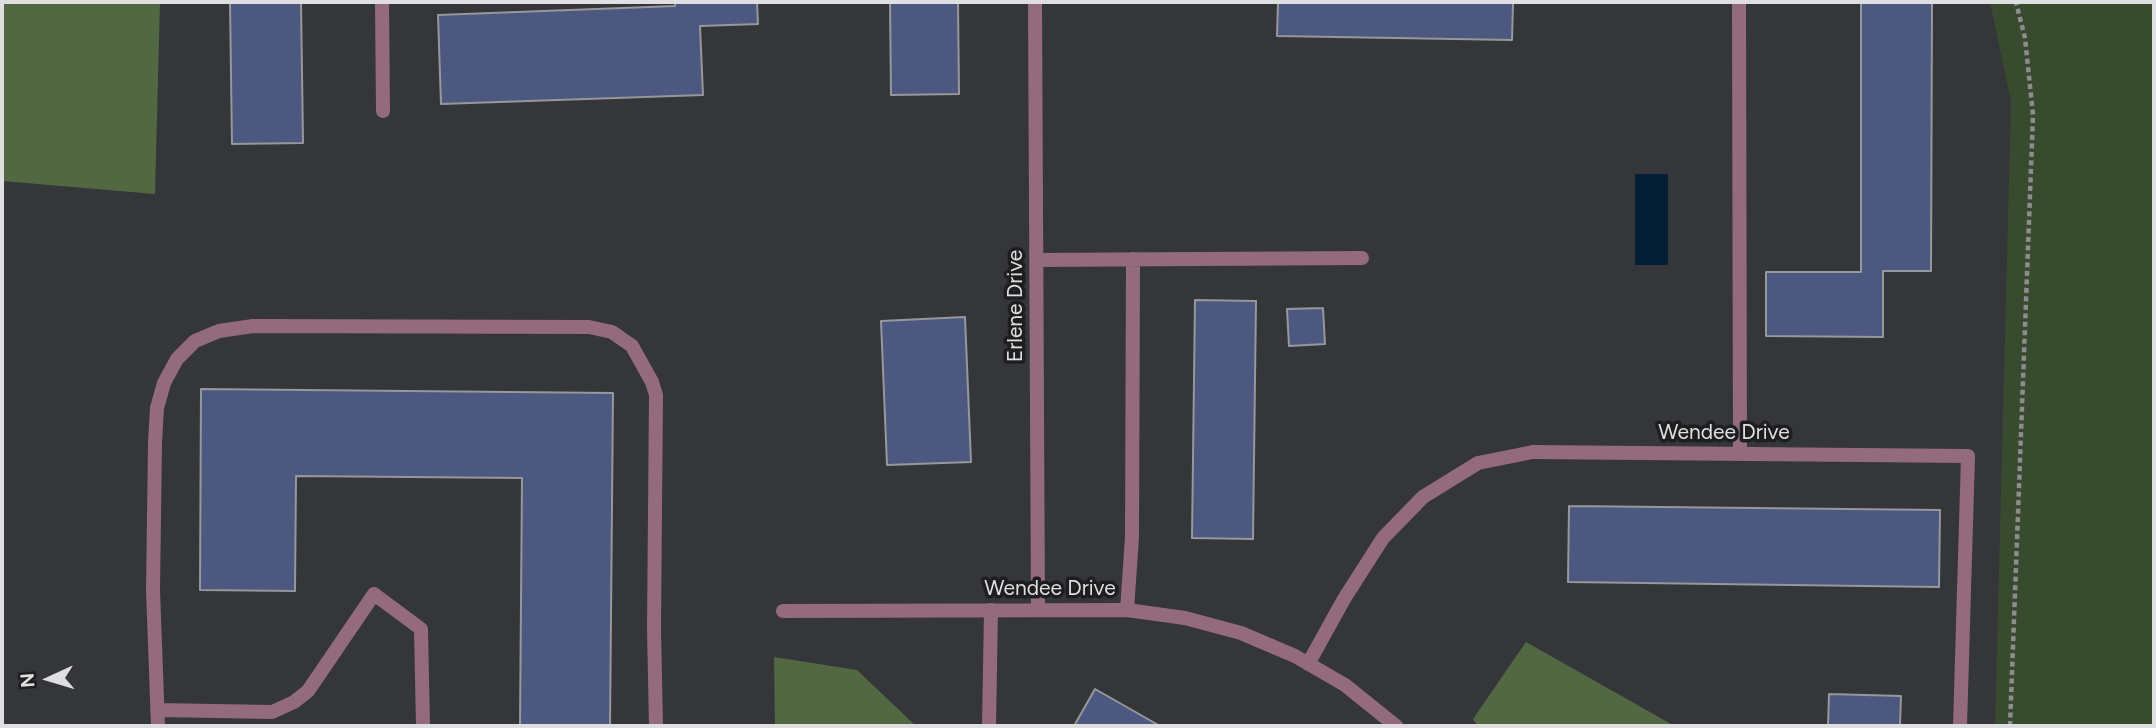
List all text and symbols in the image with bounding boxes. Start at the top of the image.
street label: Erlene Drive [1003,250,1029,362]
street label: Wendee Drive [1658,420,1790,446]
street label: Wendee Drive [984,576,1116,602]
north arrow [14,644,84,714]
text: N [16,672,40,689]

